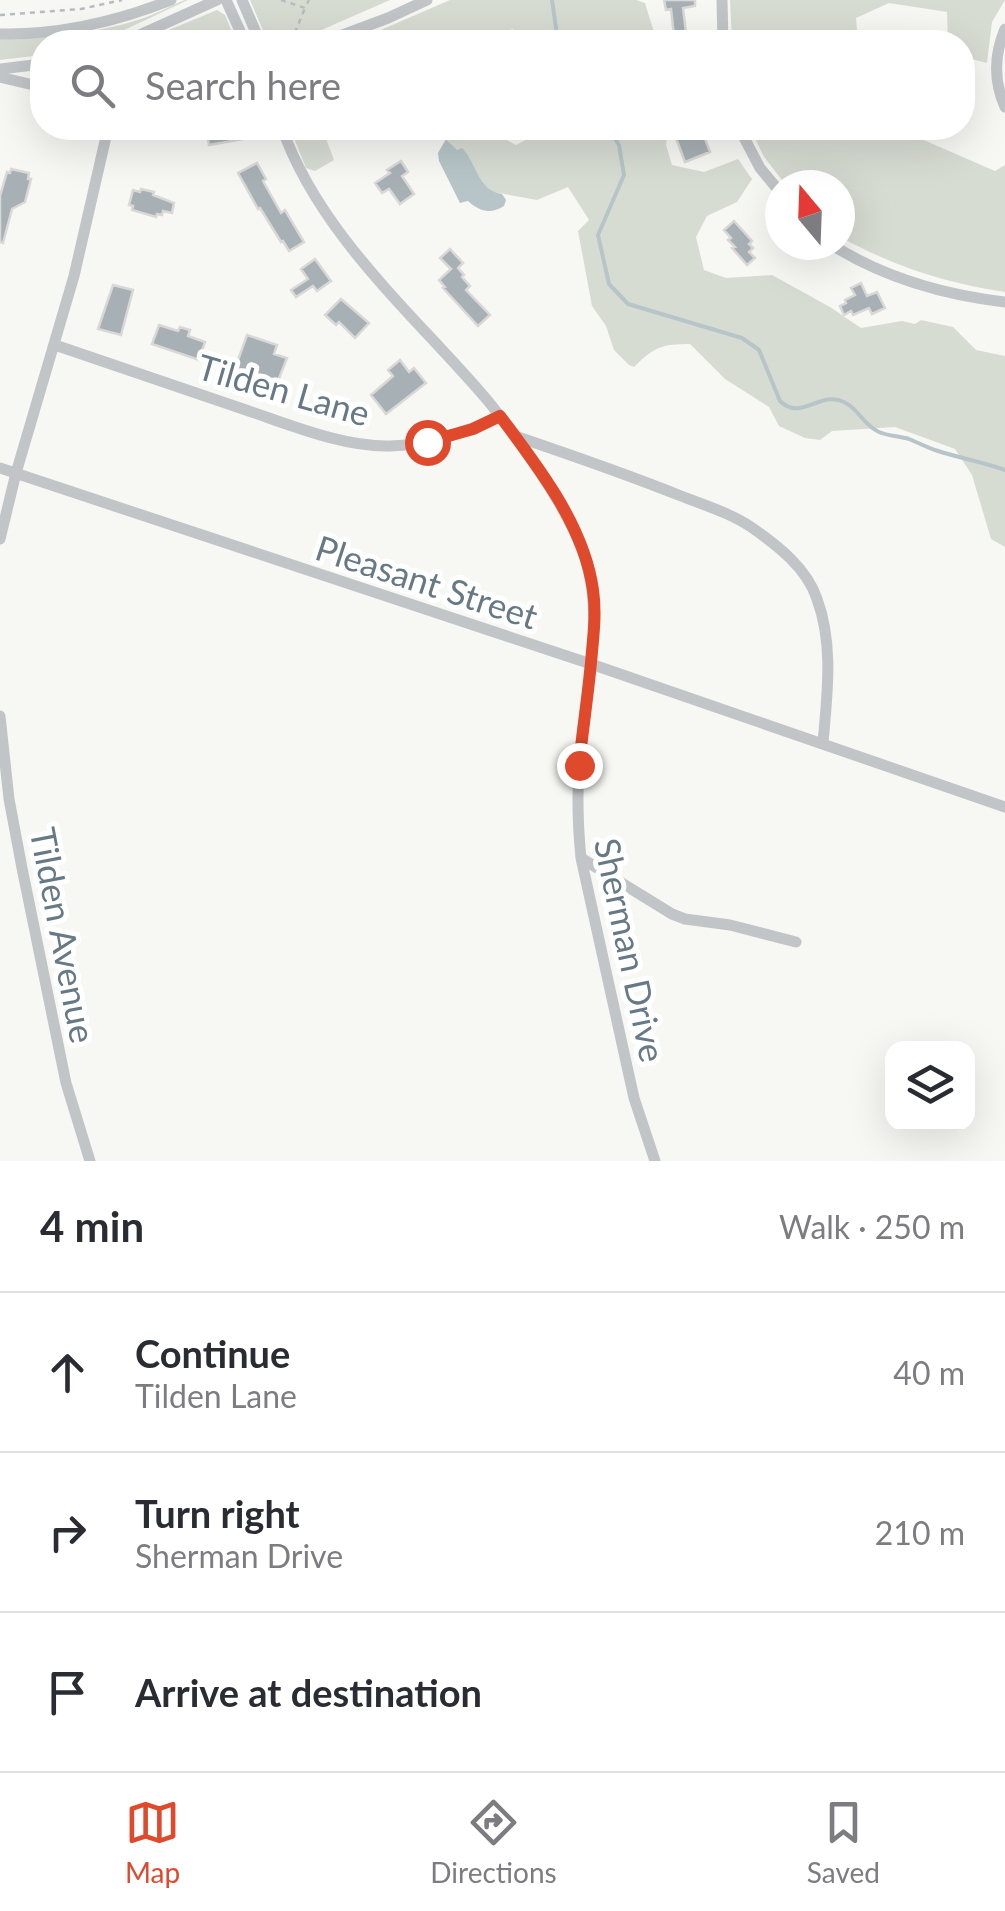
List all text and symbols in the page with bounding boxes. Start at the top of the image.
search box [30,30,975,140]
icon: search [65,58,120,113]
text: Search here [145,62,341,108]
north arrow [765,170,855,260]
street label: Tilden Lane [193,344,375,434]
route start [405,420,451,466]
street label: Pleasant Street [311,525,544,637]
route end [557,743,603,789]
street label: Tilden Avenue [23,824,105,1046]
street label: Sherman Drive [587,834,675,1066]
map controls [885,1041,975,1131]
button: layers [885,1041,975,1131]
text: 4 min [40,1201,144,1251]
text: Walk · 250 m [779,1207,965,1246]
text: Continue [135,1330,290,1376]
icon: ahead [40,1345,95,1400]
text: 40 m [893,1353,965,1392]
text: Tilden Lane [135,1376,297,1415]
text: Turn right [135,1490,300,1536]
icon: right [40,1505,95,1560]
text: 210 m [875,1513,965,1552]
text: Sherman Drive [135,1536,343,1575]
icon: arrive [40,1665,95,1720]
text: Arrive at destination [135,1669,482,1715]
tab: Map [125,1795,180,1889]
tab: Directions [430,1795,557,1889]
tab: Saved [807,1795,880,1889]

